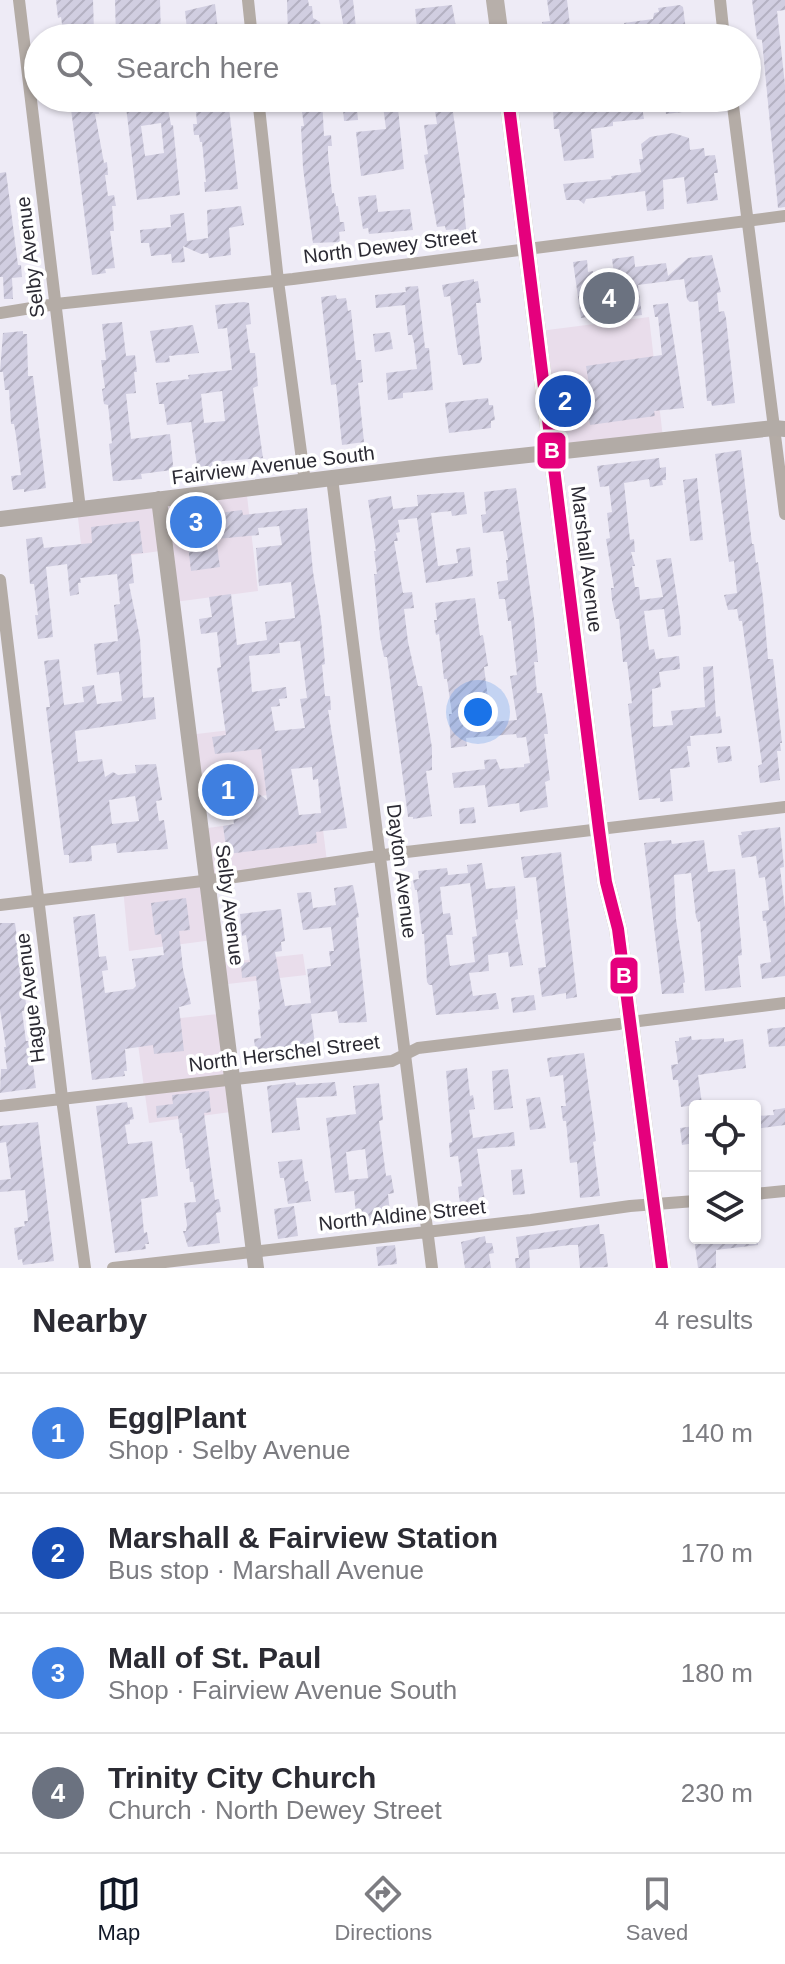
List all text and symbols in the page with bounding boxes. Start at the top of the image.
search box [24,24,761,112]
icon: search [52,46,96,90]
text: Search here [116,51,279,84]
street label: Selby Avenue [12,195,48,319]
street label: North Dewey Street [302,224,478,268]
pin: 4 [583,268,635,328]
pin: 2 [539,371,591,431]
line badge: B [536,431,567,470]
text: B [544,438,560,463]
street label: Fairview Avenue South [170,442,376,488]
street label: Marshall Avenue [567,484,607,634]
pin: 3 [170,492,222,552]
your location [458,692,498,732]
pin: 1 [202,760,254,820]
street label: Dayton Avenue [383,803,421,939]
street label: Selby Avenue [212,843,248,967]
street label: Hague Avenue [11,932,49,1064]
line badge: B [609,956,639,995]
text: B [616,963,632,988]
street label: North Herschel Street [187,1030,381,1076]
map controls [689,1100,761,1244]
button: locate [689,1100,761,1172]
button: layers [689,1172,761,1244]
street label: North Aldine Street [317,1195,487,1235]
text: Nearby [32,1301,147,1339]
text: 4 results [655,1305,753,1335]
text: Egg|Plant [108,1401,246,1434]
text: 1 [51,1418,65,1448]
text: 140 m [681,1418,753,1448]
text: Shop · Selby Avenue [108,1435,350,1465]
text: Marshall & Fairview Station [108,1521,498,1554]
text: 2 [51,1538,65,1568]
text: 170 m [681,1538,753,1568]
text: Bus stop · Marshall Avenue [108,1555,424,1585]
text: Mall of St. Paul [108,1641,321,1674]
text: 3 [51,1658,65,1688]
text: 180 m [681,1658,753,1688]
text: Shop · Fairview Avenue South [108,1675,457,1705]
text: Trinity City Church [108,1761,376,1794]
text: 4 [51,1778,65,1808]
text: 230 m [681,1778,753,1808]
text: Church · North Dewey Street [108,1795,442,1825]
tab: Map [97,1872,141,1946]
tab: Directions [334,1872,432,1946]
tab: Saved [626,1872,688,1946]

